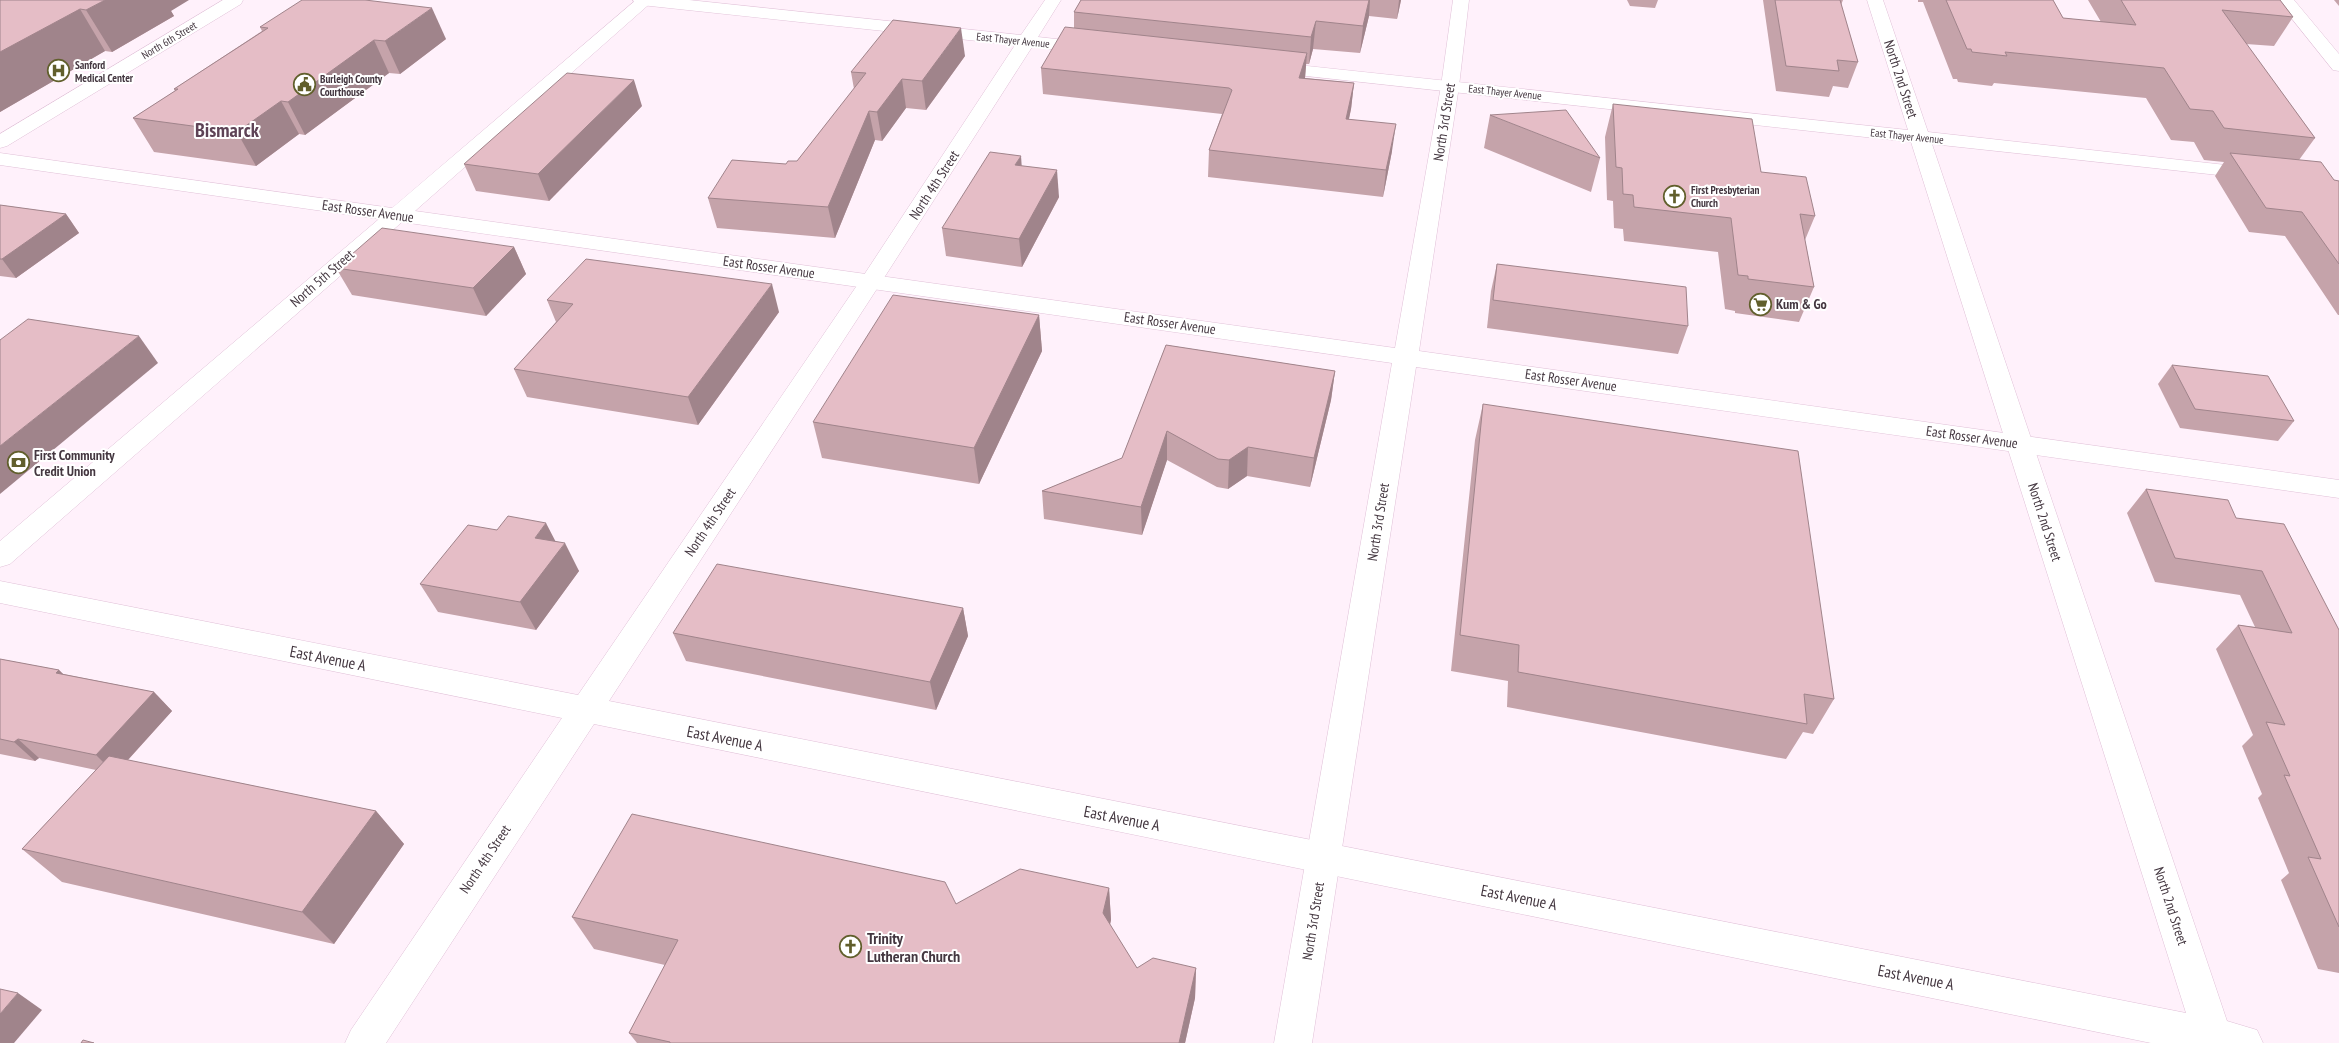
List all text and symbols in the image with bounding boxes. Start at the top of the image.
street label: North 6th Street [139,18,199,62]
street label: East Thayer Avenue [976,29,1051,51]
street label: North 2nd Street [1880,38,1922,121]
place label: Sanford Medical Center [75,58,134,85]
hospital icon: Sanford Medical Center [47,59,71,83]
place label: Burleigh County Courthouse [320,72,383,99]
public building icon: Burleigh County Courthouse [292,73,316,97]
street label: North 3rd Street [1429,81,1459,162]
street label: East Thayer Avenue [1468,81,1543,103]
district label: Bismarck [195,117,260,143]
street label: East Thayer Avenue [1870,125,1945,147]
street label: North 4th Street [905,147,963,223]
place label: First Presbyterian Church [1691,183,1760,210]
church icon: First Presbyterian Church [1663,184,1687,208]
street label: East Rosser Avenue [321,196,415,226]
street label: North 5th Street [286,245,358,311]
street label: East Rosser Avenue [722,252,816,282]
supermarket icon: Kum & Go [1748,292,1772,316]
place label: Kum & Go [1776,295,1827,313]
street label: East Rosser Avenue [1123,308,1217,338]
street label: East Rosser Avenue [1524,365,1618,395]
street label: East Rosser Avenue [1925,422,2019,452]
place label: First Community Credit Union [34,446,115,480]
bank icon: First Community Credit Union [6,451,30,475]
street label: North 3rd Street [1363,481,1393,562]
street label: North 2nd Street [2024,481,2066,564]
street label: North 4th Street [680,484,740,560]
street label: East Avenue A [288,641,368,675]
street label: East Avenue A [685,721,765,755]
street label: East Avenue A [1082,801,1162,835]
street label: North 4th Street [455,821,515,897]
street label: North 2nd Street [2150,865,2192,948]
street label: North 3rd Street [1298,880,1328,961]
street label: East Avenue A [1479,880,1559,914]
place label: Trinity Lutheran Church [867,928,960,966]
church icon: Trinity Lutheran Church [839,935,863,959]
street label: East Avenue A [1876,960,1956,994]

